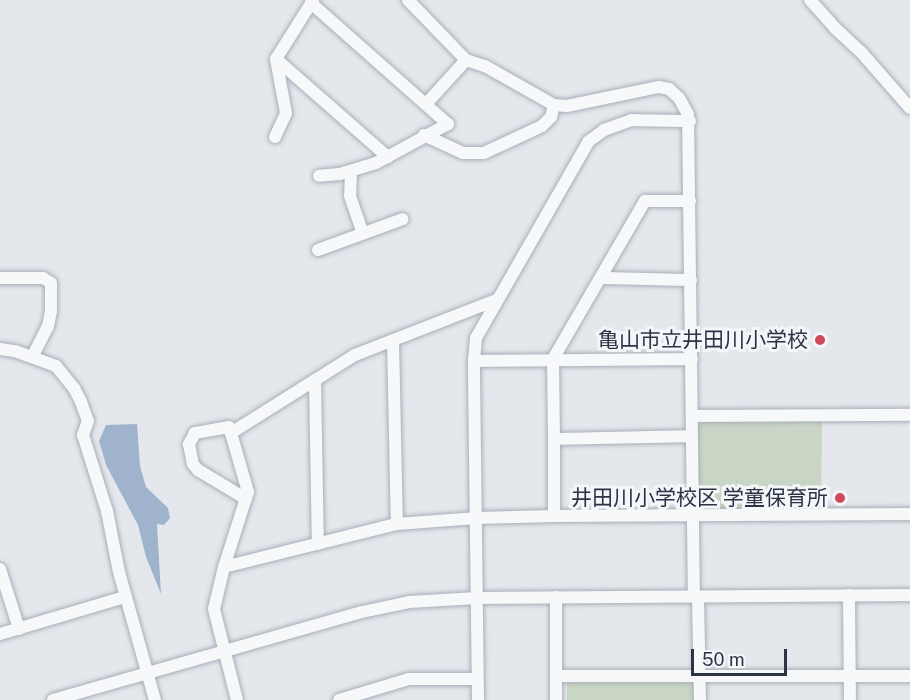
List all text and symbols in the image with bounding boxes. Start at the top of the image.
place label: 亀山市立井田川小学校 [598,327,808,353]
marker: 亀山市立井田川小学校 [813,333,827,347]
place label: 井田川小学校区 学童保育所 [571,485,828,511]
marker: 井田川小学校区 学童保育所 [833,491,847,505]
scale bar [694,637,790,675]
text: 50 m [702,649,745,670]

